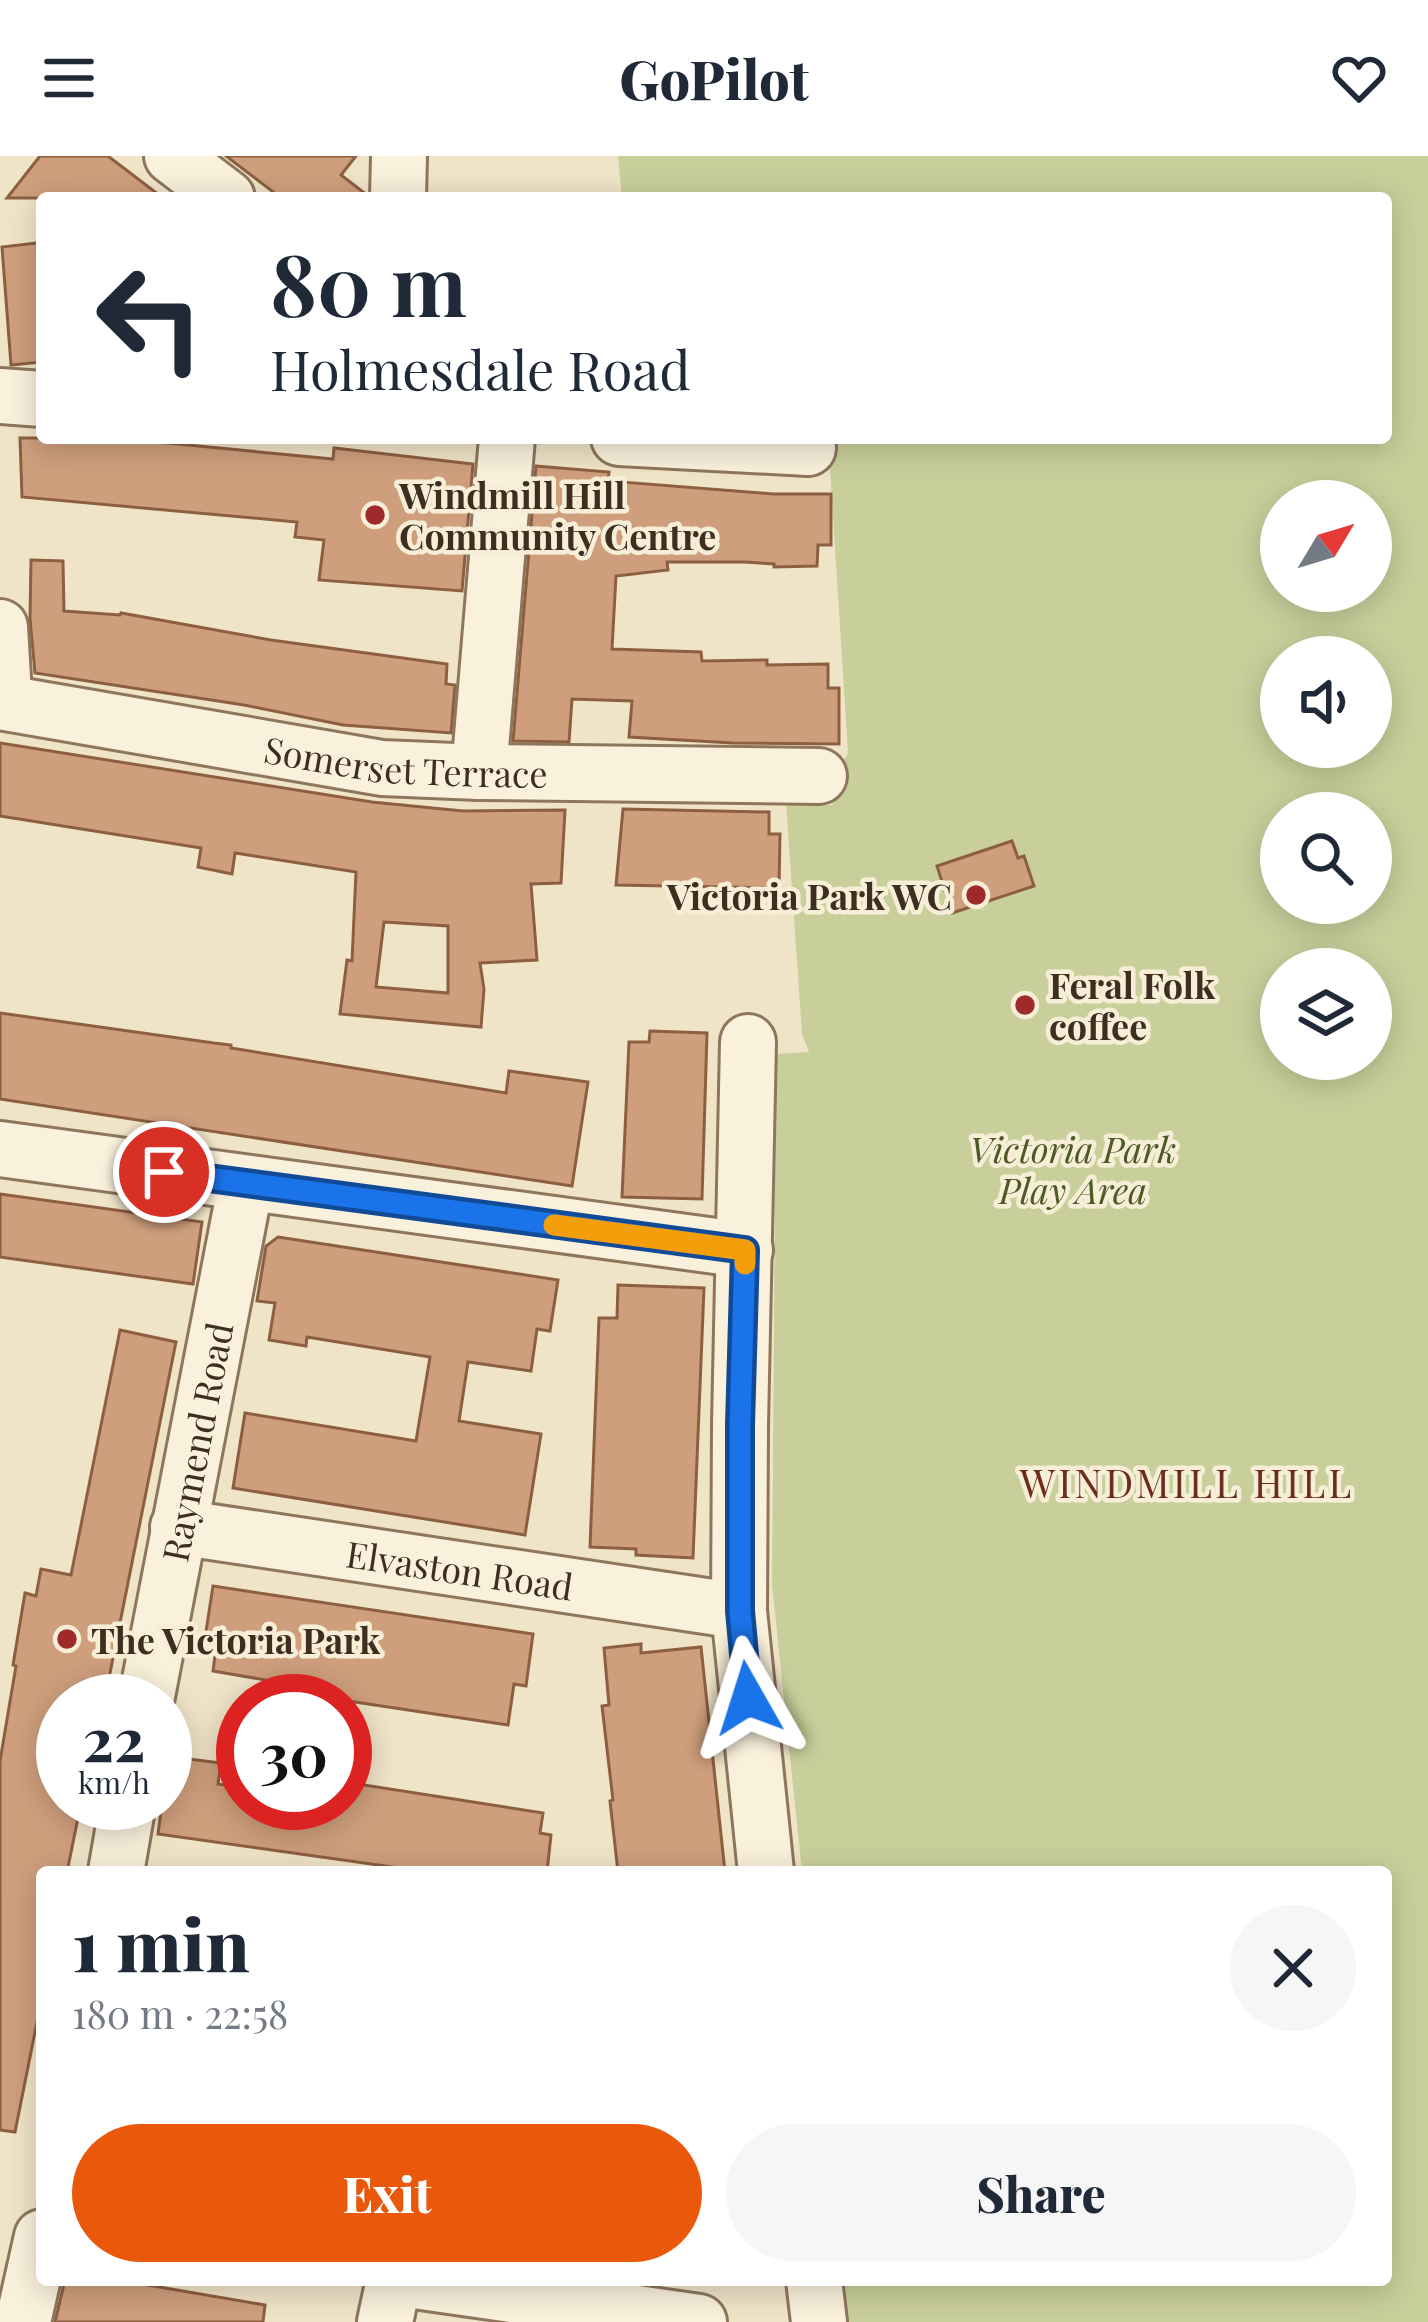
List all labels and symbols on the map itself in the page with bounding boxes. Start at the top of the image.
place label: Windmill Hill Community Centre [398,470,716,559]
north arrow [1260,480,1392,612]
marker: Windmill Hill Community Centre [362,502,388,528]
street label: Somerset Terrace [261,724,548,797]
place label: Victoria Park WC [666,871,952,919]
marker: Victoria Park WC [963,882,989,908]
place label: Feral Folk coffee [1049,960,1216,1049]
marker: Feral Folk coffee [1012,992,1038,1018]
pin [113,1121,215,1223]
park label: Victoria Park Play Area [970,1124,1176,1213]
street label: Raymend Road [149,1318,243,1565]
district label: WINDMILL HILL [1019,1456,1354,1508]
street label: Elvaston Road [343,1529,576,1610]
place label: The Victoria Park [91,1615,381,1663]
marker: The Victoria Park [54,1626,80,1652]
position arrow [685,1635,811,1761]
speed limit sign: 30 [216,1674,372,1830]

